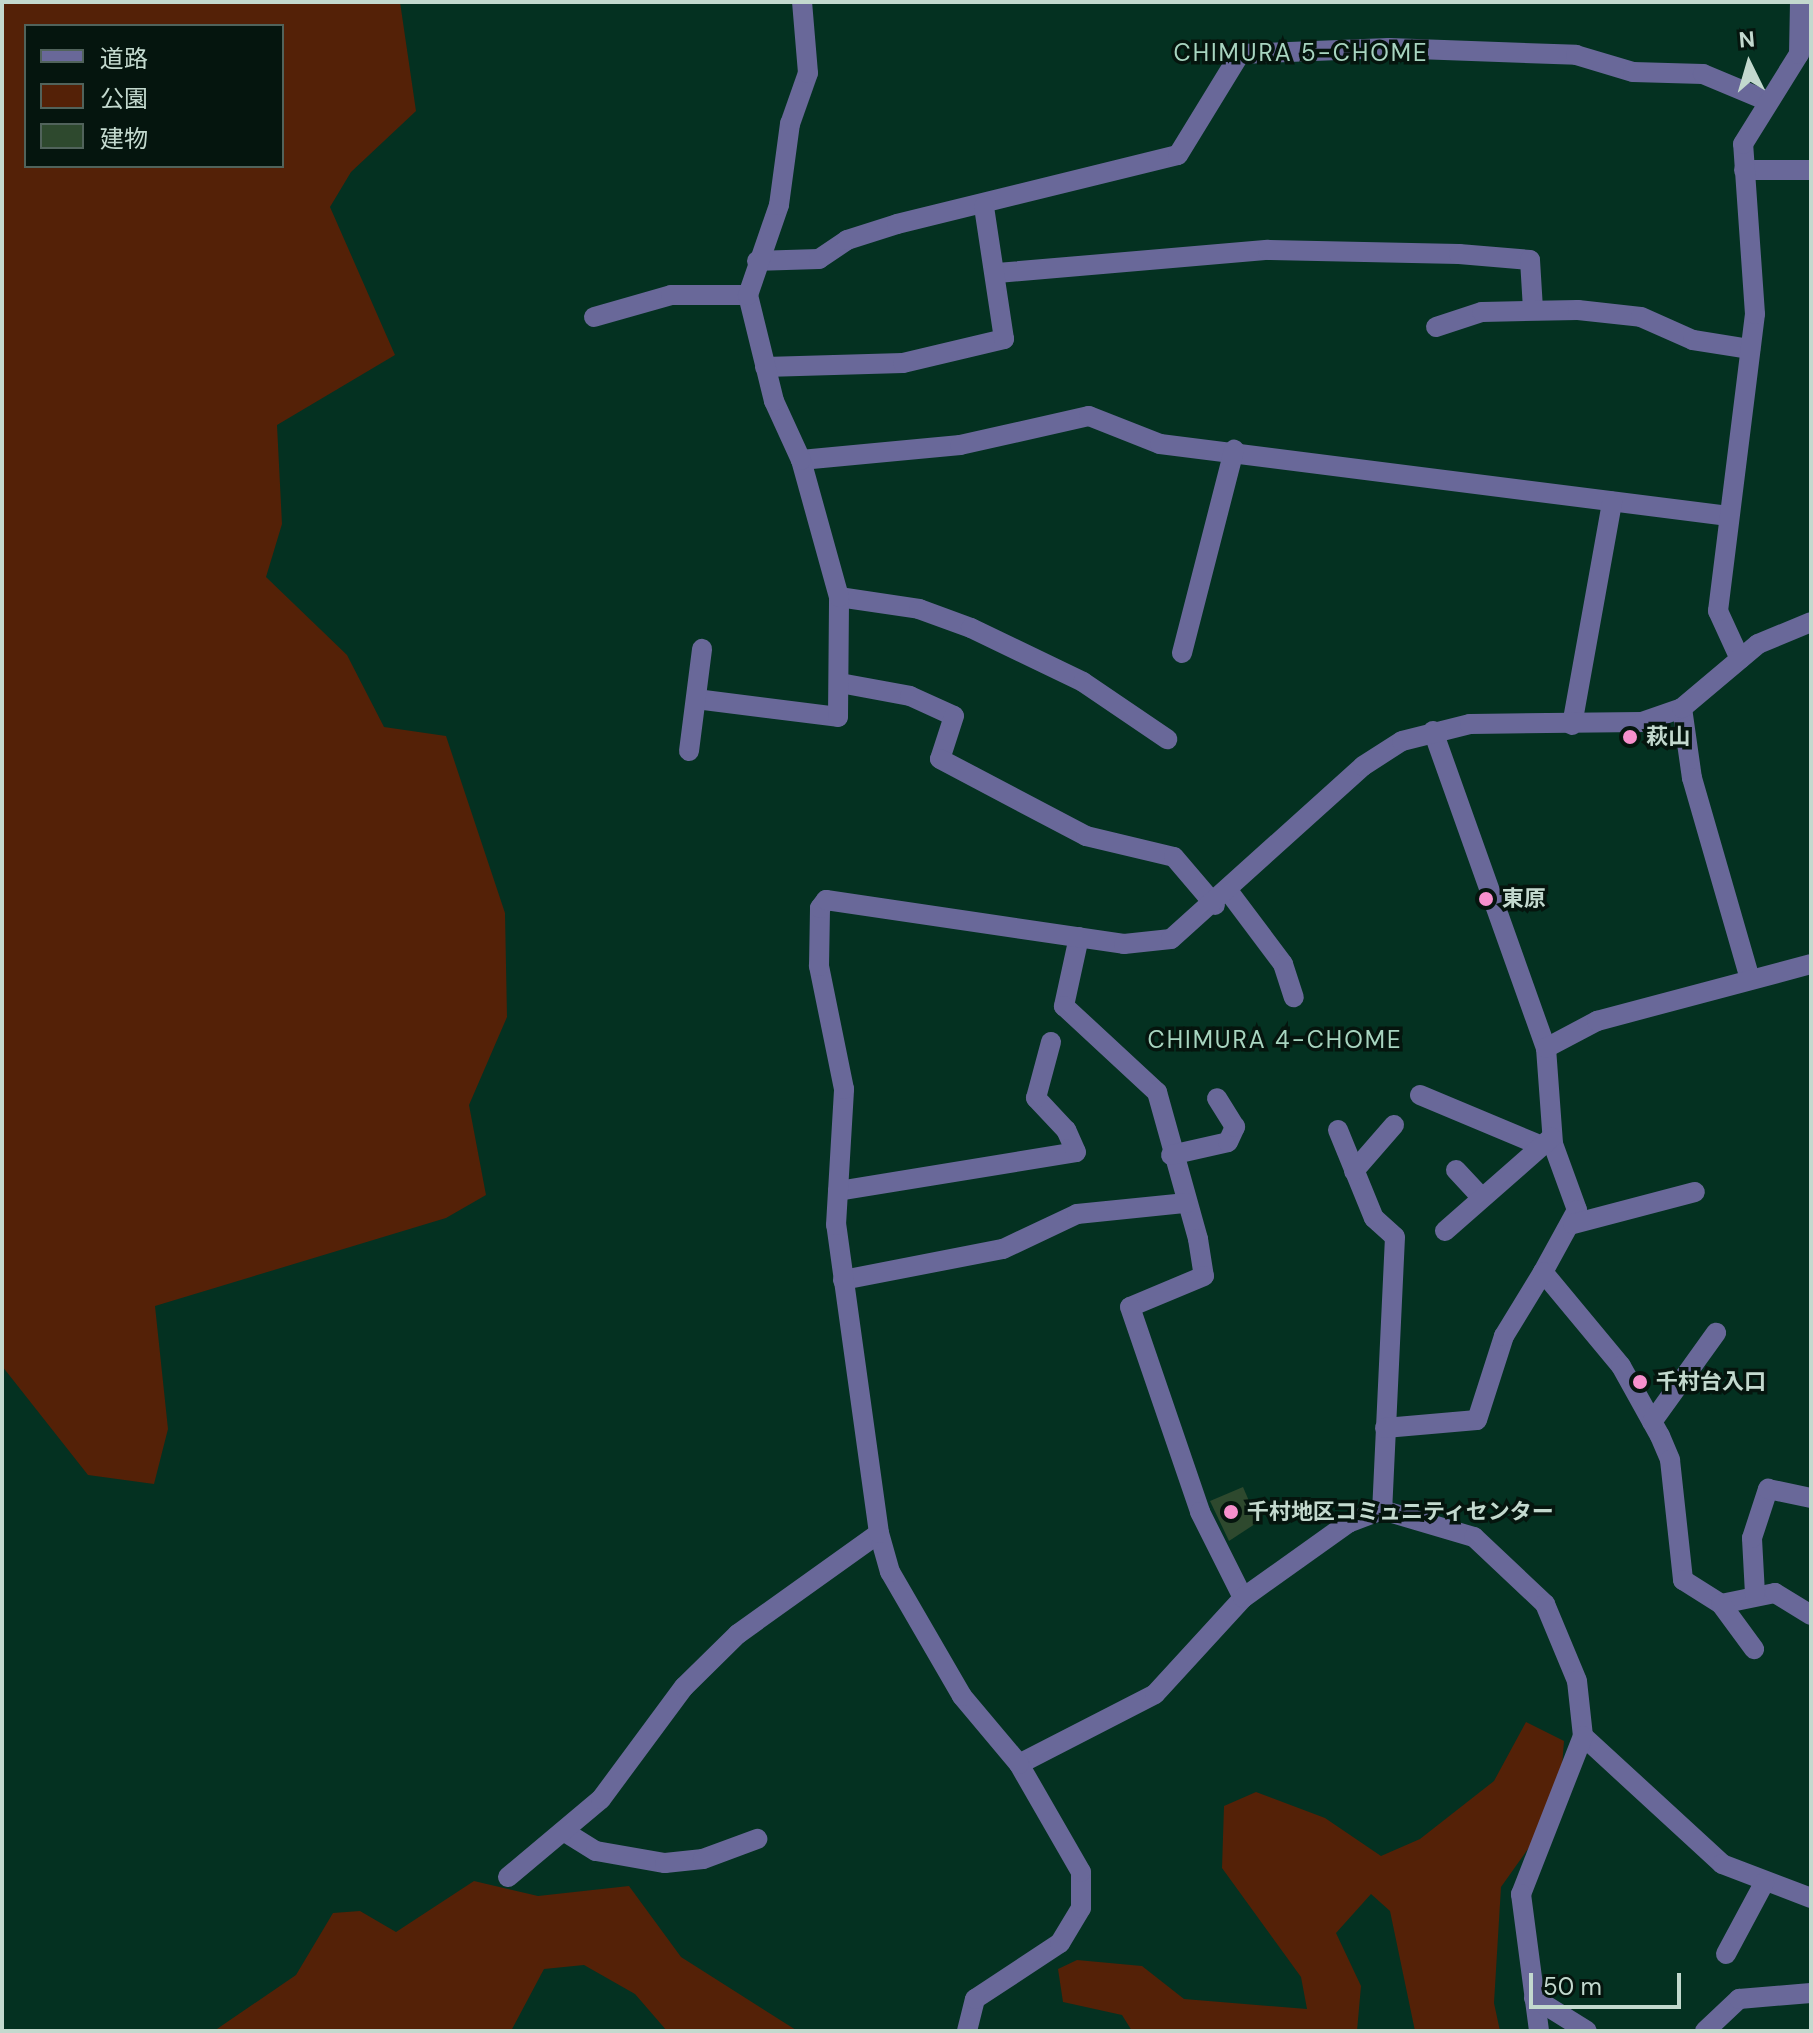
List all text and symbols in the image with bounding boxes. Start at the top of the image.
legend [24,24,284,168]
north arrow [1709,24,1789,104]
text: N [1738,24,1756,55]
district label: CHIMURA 5-CHOME [1173,39,1429,67]
text: 道路 [100,43,148,74]
text: 公園 [100,83,148,114]
text: 建物 [100,123,148,154]
place label: 萩山 [1646,724,1690,750]
marker: 萩山 [1621,728,1639,746]
place label: 東原 [1502,886,1546,912]
marker: 東原 [1477,890,1495,908]
district label: CHIMURA 4-CHOME [1147,1026,1403,1054]
place label: 千村台入口 [1656,1369,1766,1395]
marker: 千村台入口 [1631,1373,1649,1391]
place label: 千村地区コミュニティセンター [1247,1499,1555,1525]
marker: 千村地区コミュニティセンター [1222,1503,1240,1521]
scale bar [1533,1957,1685,2007]
text: 50 m [1543,1971,1602,2002]

